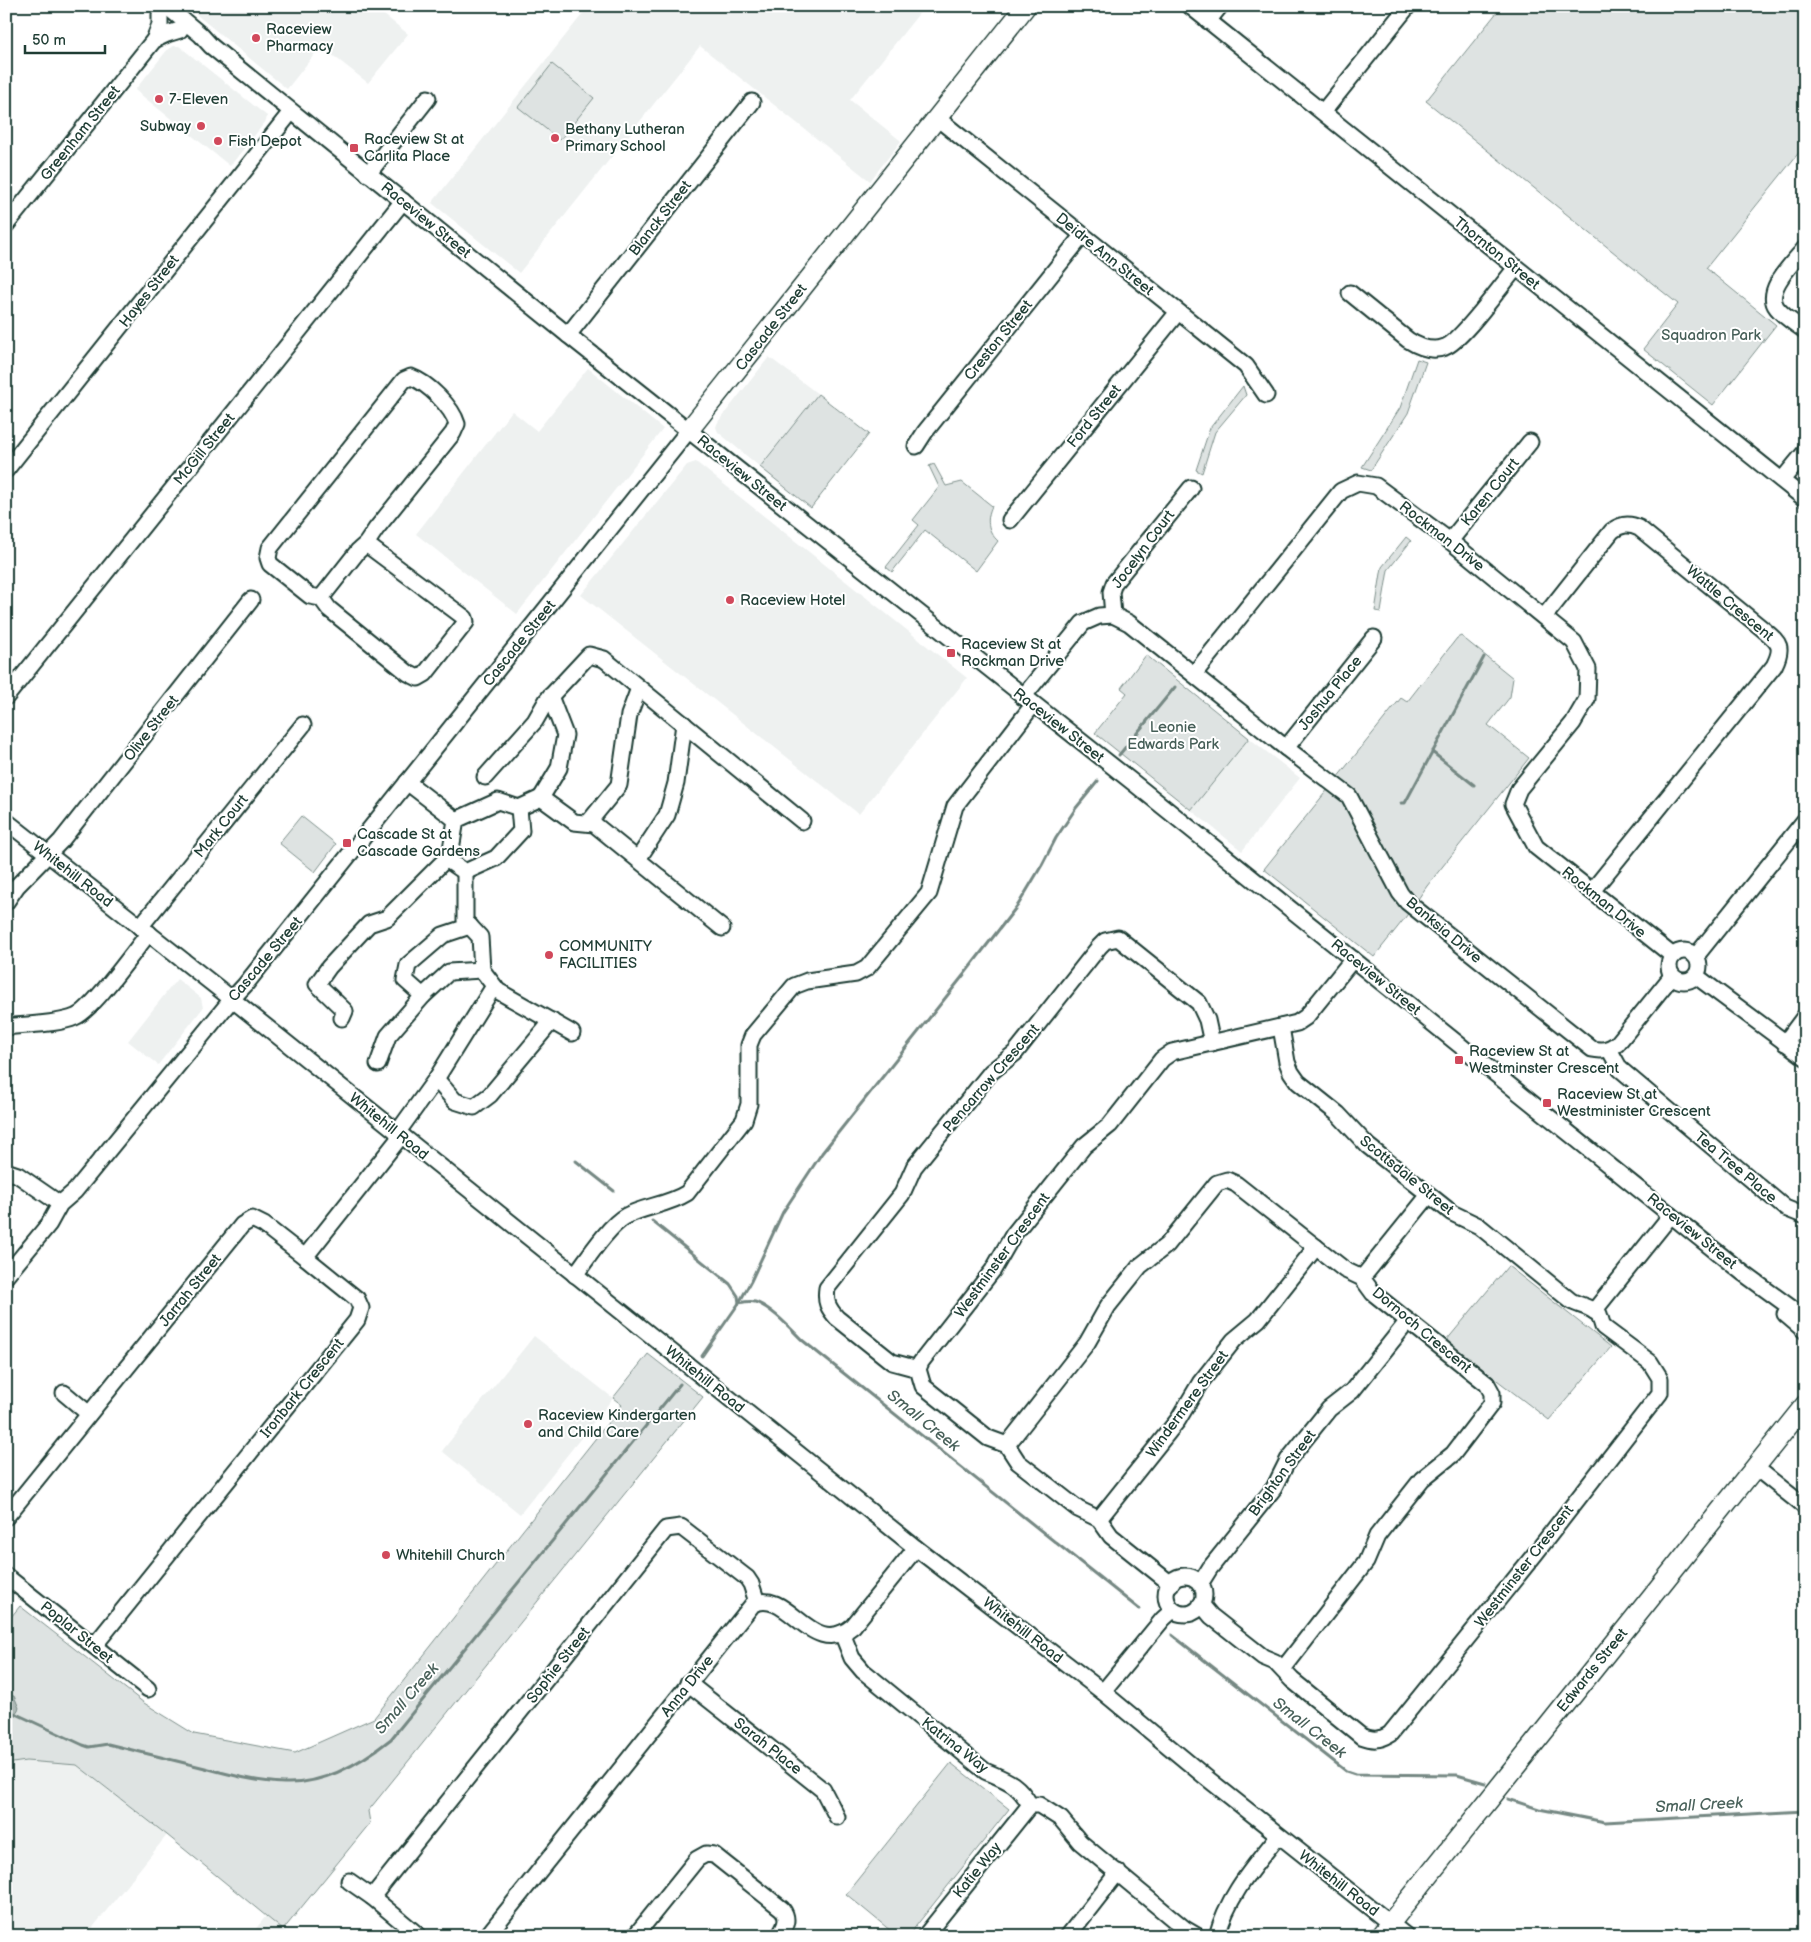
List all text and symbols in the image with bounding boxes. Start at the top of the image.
place label: Raceview Pharmacy [266,20,333,56]
scale bar [25,22,105,54]
text: 50 m [32,31,66,50]
marker: Raceview Pharmacy [250,32,262,44]
street label: Greenham Street [36,82,125,185]
place label: 7-Eleven [169,90,228,109]
marker: 7-Eleven [153,93,165,105]
place label: Subway [140,117,191,136]
marker: Subway [195,120,207,132]
place label: Bethany Lutheran Primary School [565,120,685,156]
place label: Raceview St at Carlita Place [364,130,465,166]
place label: Fish Depot [228,132,302,151]
marker: Bethany Lutheran Primary School [549,132,561,144]
marker: Fish Depot [212,135,224,147]
marker: Raceview St at Carlita Place [348,142,360,154]
street label: Blanck Street [625,176,696,260]
street label: Raceview Street [377,178,475,263]
street label: Deidre Ann Street [1052,209,1158,300]
street label: Thornton Street [1450,213,1544,294]
street label: Hayes Street [115,251,184,331]
street label: Cascade Street [731,280,812,375]
street label: Creston Street [960,296,1037,384]
park label: Squadron Park [1661,326,1761,345]
street label: Ford Street [1063,381,1126,452]
street label: McGill Street [170,409,239,489]
street label: Raceview Street [693,431,791,516]
street label: Karen Court [1457,454,1524,530]
street label: Rockman Drive [1395,497,1488,576]
street label: Jocelyn Court [1108,506,1179,592]
street label: Wattle Crescent [1682,561,1778,646]
place label: Raceview Hotel [740,591,845,610]
marker: Raceview Hotel [724,594,736,606]
street label: Cascade Street [479,596,560,690]
place label: Raceview St at Rockman Drive [961,635,1064,671]
marker: Raceview St at Rockman Drive [945,647,957,659]
street label: Joshua Place [1294,652,1366,735]
street label: Raceview Street [1009,684,1108,767]
street label: Olive Street [120,691,183,765]
park label: Leonie Edwards Park [1127,718,1219,754]
street label: Mark Court [190,791,253,862]
place label: Cascade St at Cascade Gardens [357,825,480,861]
street label: Whitehill Road [29,837,117,912]
marker: Cascade St at Cascade Gardens [341,837,353,849]
street label: Rockman Drive [1558,863,1650,942]
street label: Banksia Drive [1402,893,1486,968]
street label: Cascade Street [224,913,307,1006]
street label: Raceview Street [1327,935,1425,1020]
place label: COMMUNITY FACILITIES [559,937,652,973]
marker: COMMUNITY FACILITIES [543,949,555,961]
street label: Pencarrow Crescent [939,1020,1044,1137]
place label: Raceview St at Westminster Crescent [1469,1042,1620,1078]
marker: Raceview St at Westminster Crescent [1453,1054,1465,1066]
place label: Raceview St at Westminister Crescent [1557,1085,1711,1121]
street label: Whitehill Road [345,1089,432,1164]
marker: Raceview St at Westminister Crescent [1541,1097,1553,1109]
street label: Tea Tree Place [1691,1127,1781,1207]
street label: Scottsdale Street [1356,1131,1458,1220]
street label: Westminster Crescent [951,1189,1054,1322]
street label: Raceview Street [1643,1189,1741,1274]
street label: Jarrah Street [155,1250,226,1331]
street label: Dornoch Crescent [1368,1283,1476,1378]
street label: Ironbark Crescent [256,1334,349,1442]
street label: Whitehill Road [661,1342,748,1417]
street label: Windermere Street [1142,1347,1233,1462]
water label: Small Creek [883,1386,964,1457]
place label: Raceview Kindergarten and Child Care [538,1406,696,1442]
marker: Raceview Kindergarten and Child Care [522,1418,534,1430]
street label: Brighton Street [1245,1426,1320,1520]
street label: Westminster Crescent [1471,1501,1578,1631]
place label: Whitehill Church [396,1546,505,1565]
marker: Whitehill Church [380,1549,392,1561]
street label: Whitehill Road [979,1593,1067,1668]
street label: Poplar Street [36,1597,117,1668]
street label: Sophie Street [523,1623,594,1707]
street label: Edwards Street [1553,1624,1632,1716]
street label: Anna Drive [657,1652,718,1721]
water label: Small Creek [371,1659,444,1738]
water label: Small Creek [1269,1694,1350,1763]
street label: Katrina Way [917,1713,992,1778]
street label: Sarah Place [730,1714,806,1779]
water label: Small Creek [1655,1794,1745,1817]
street label: Katie Way [949,1838,1006,1902]
street label: Whitehill Road [1295,1846,1383,1921]

